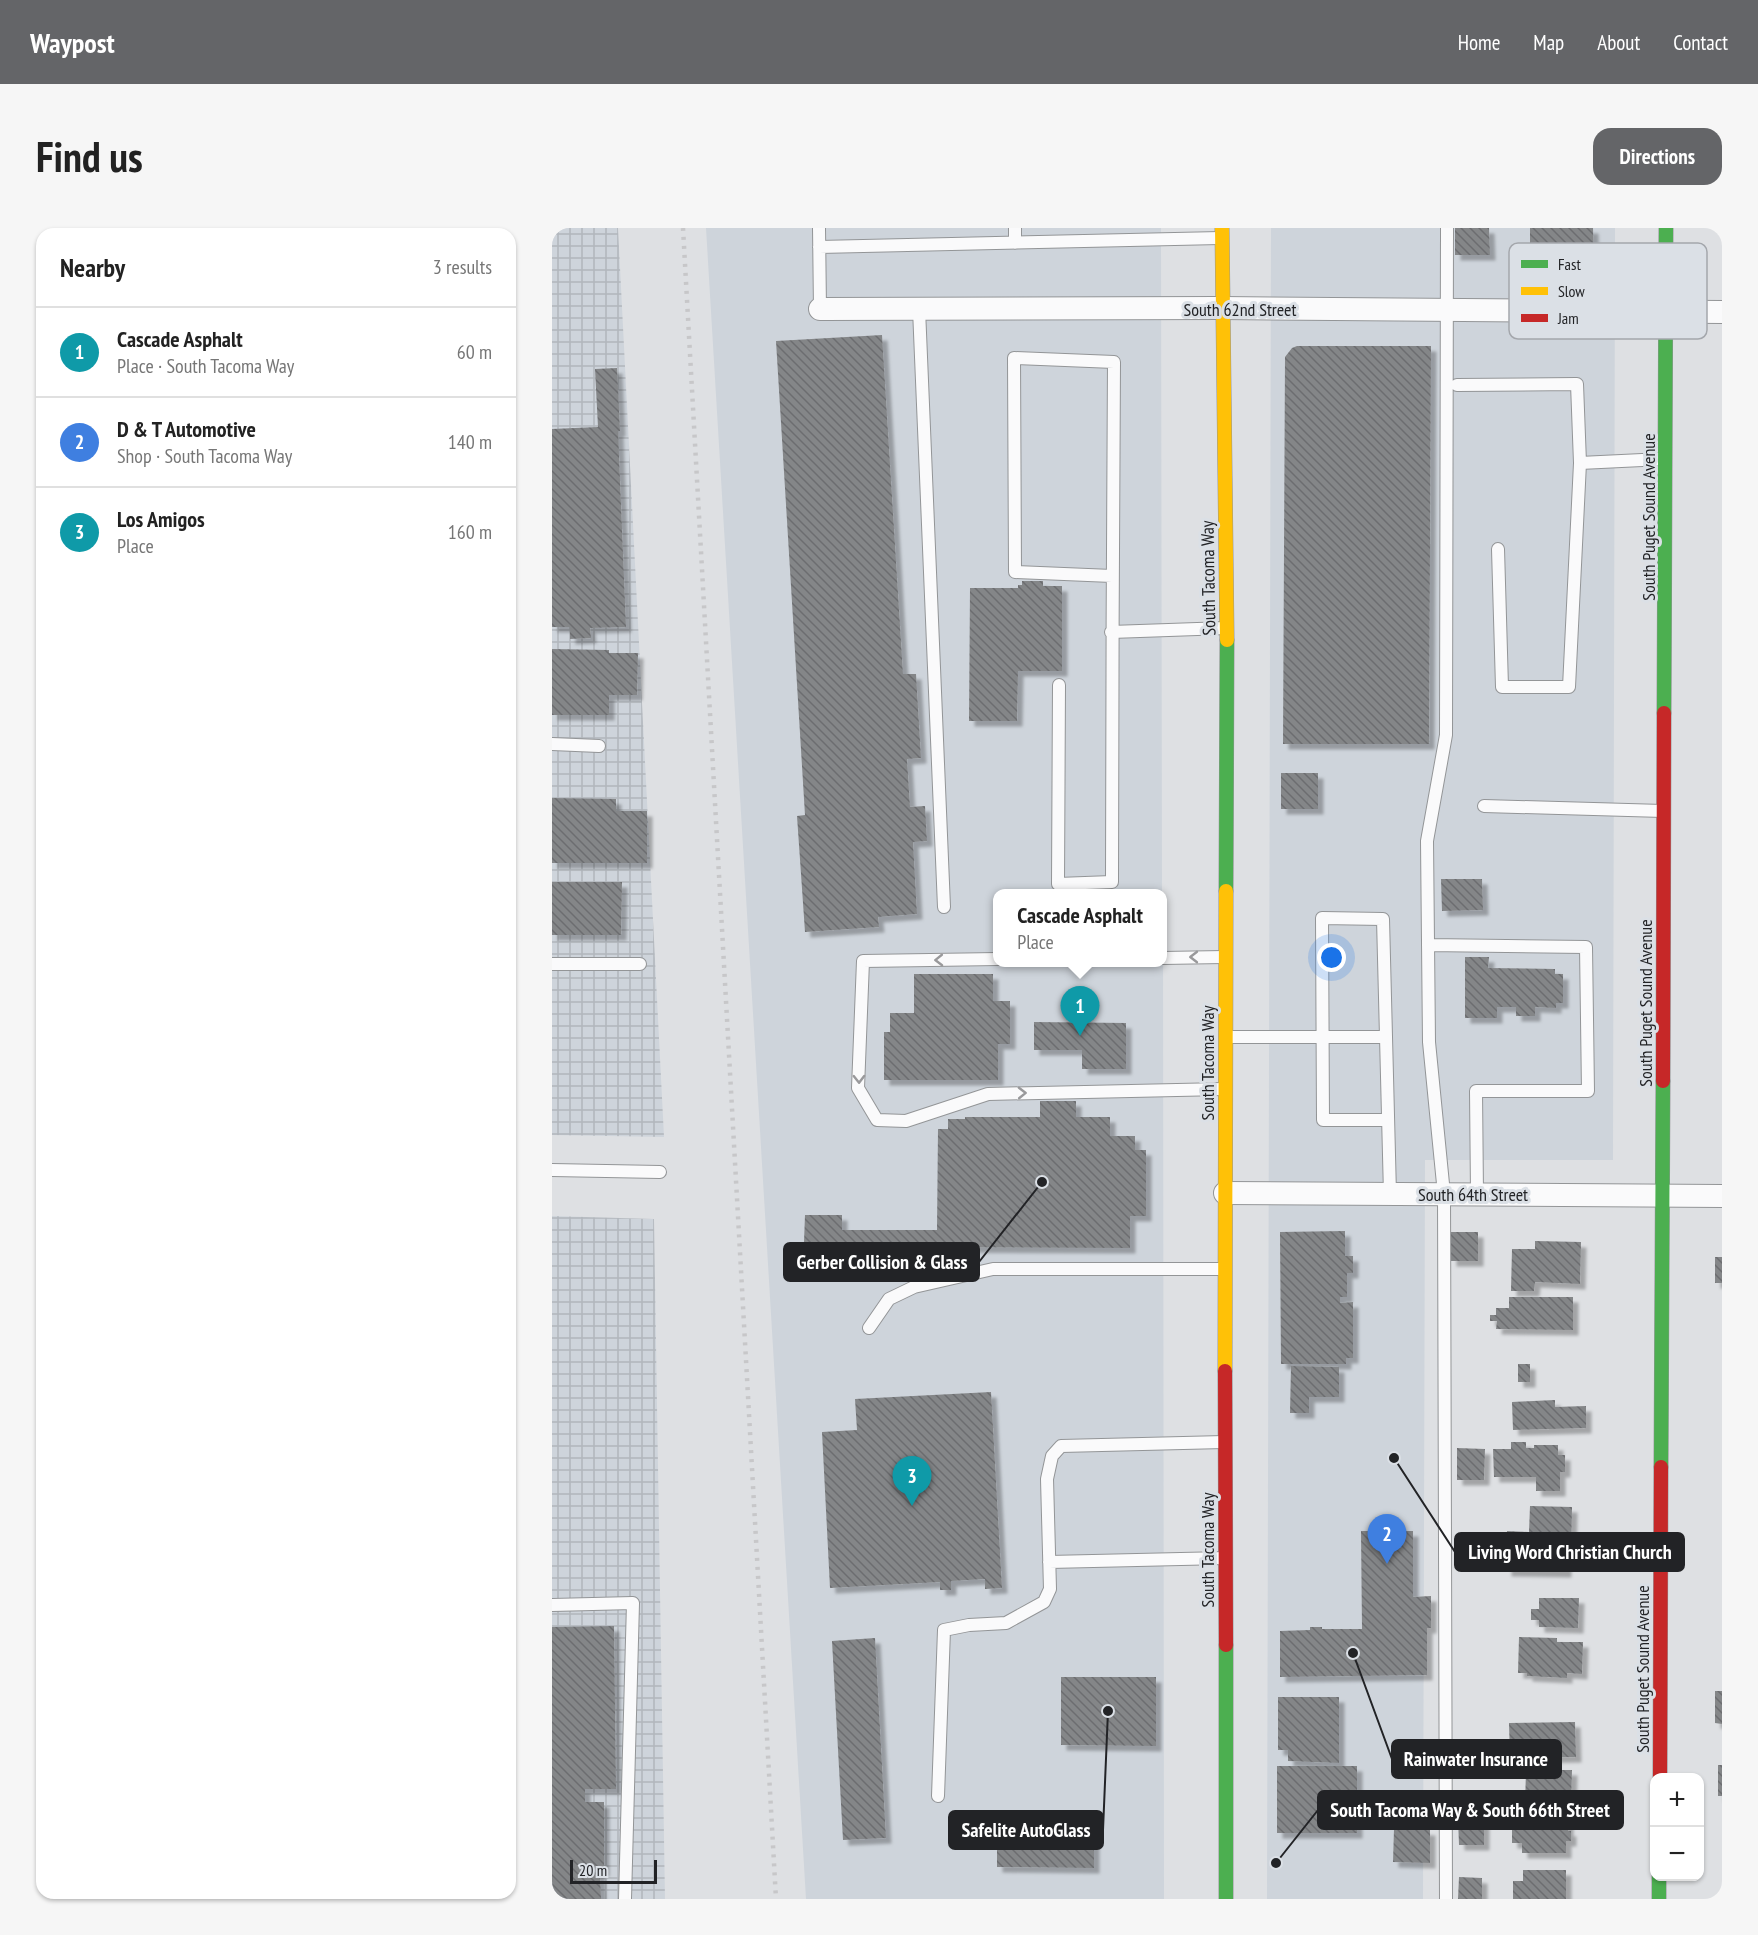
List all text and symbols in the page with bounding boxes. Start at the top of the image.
text: Waypost [30,24,115,61]
text: Home [1458,29,1500,56]
text: Map [1533,29,1564,56]
text: About [1597,29,1640,56]
text: Contact [1673,29,1728,56]
button: Directions [1593,128,1722,185]
text: Find us [36,129,143,184]
legend [1509,243,1707,339]
text: Nearby [60,251,125,284]
text: 3 results [433,254,492,280]
text: Fast [1558,254,1581,274]
text: Slow [1558,281,1585,301]
street label: South 62nd Street [1184,298,1297,321]
text: Jam [1557,308,1579,328]
text: Cascade Asphalt [117,325,243,353]
text: 1 [75,339,84,365]
text: 60 m [457,339,492,365]
text: Place · South Tacoma Way [117,353,294,379]
text: D & T Automotive [117,415,256,443]
text: 2 [75,429,84,455]
text: 140 m [448,429,492,455]
street label: South Puget Sound Avenue [1637,433,1660,601]
text: Shop · South Tacoma Way [117,443,292,469]
text: Los Amigos [117,505,205,533]
text: 3 [75,519,84,545]
text: 160 m [448,519,492,545]
street label: South Tacoma Way [1195,520,1221,636]
text: Place [117,533,154,559]
popup [993,889,1167,967]
text: Cascade Asphalt [1017,901,1143,929]
street label: South Puget Sound Avenue [1634,919,1657,1087]
text: Place [1017,929,1054,955]
your location [1317,943,1346,972]
one-way arrow [1190,951,1199,963]
one-way arrow [935,954,944,966]
pin: 1 [1060,986,1100,1036]
street label: South Tacoma Way [1196,1005,1219,1121]
one-way arrow [853,1075,865,1084]
one-way arrow [1018,1087,1027,1099]
street label: South 64th Street [1418,1183,1528,1206]
callout: Gerber Collision & Glass [784,1243,979,1281]
text: Gerber Collision & Glass [796,1249,968,1275]
pin: 3 [892,1456,932,1506]
street label: South Tacoma Way [1196,1492,1219,1608]
pin: 2 [1368,1514,1406,1564]
callout: Living Word Christian Church [1455,1533,1684,1571]
text: Living Word Christian Church [1468,1539,1672,1565]
street label: South Puget Sound Avenue [1631,1585,1654,1753]
callout: Rainwater Insurance [1392,1740,1561,1778]
text: Rainwater Insurance [1404,1746,1548,1772]
map controls [1650,1773,1704,1881]
button: + [1650,1773,1704,1827]
callout: South Tacoma Way & South 66th Street [1318,1791,1623,1829]
text: South Tacoma Way & South 66th Street [1330,1797,1610,1823]
callout: Safelite AutoGlass [949,1811,1103,1849]
text: Safelite AutoGlass [962,1817,1090,1843]
button: − [1650,1827,1704,1881]
scale bar [570,1857,657,1884]
text: 20 m [579,1860,607,1880]

